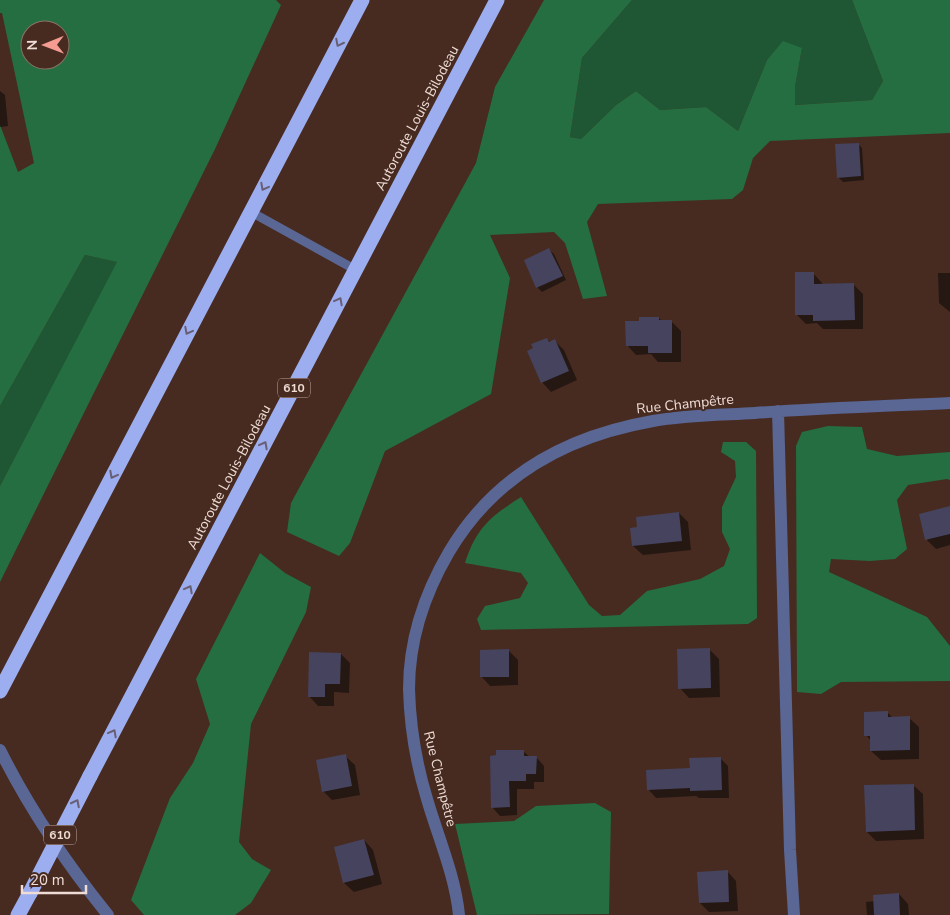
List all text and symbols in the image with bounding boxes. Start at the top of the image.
north arrow [20,20,70,70]
one-way arrow [335,38,345,47]
text: N [23,40,42,51]
street label: Autoroute Louis-Bilodeau [371,42,463,194]
one-way arrow [260,182,270,191]
one-way arrow [333,297,343,306]
one-way arrow [184,326,194,335]
road number: 610 [278,378,310,398]
street label: Rue Champêtre [635,389,735,419]
street label: Autoroute Louis-Bilodeau [183,401,275,553]
one-way arrow [258,441,268,450]
one-way arrow [109,470,119,479]
one-way arrow [183,585,193,594]
one-way arrow [107,729,117,738]
street label: Rue Champêtre [419,729,461,829]
one-way arrow [70,799,80,808]
road number: 610 [44,826,76,844]
scale bar [22,862,86,894]
text: 20 m [30,870,65,890]

